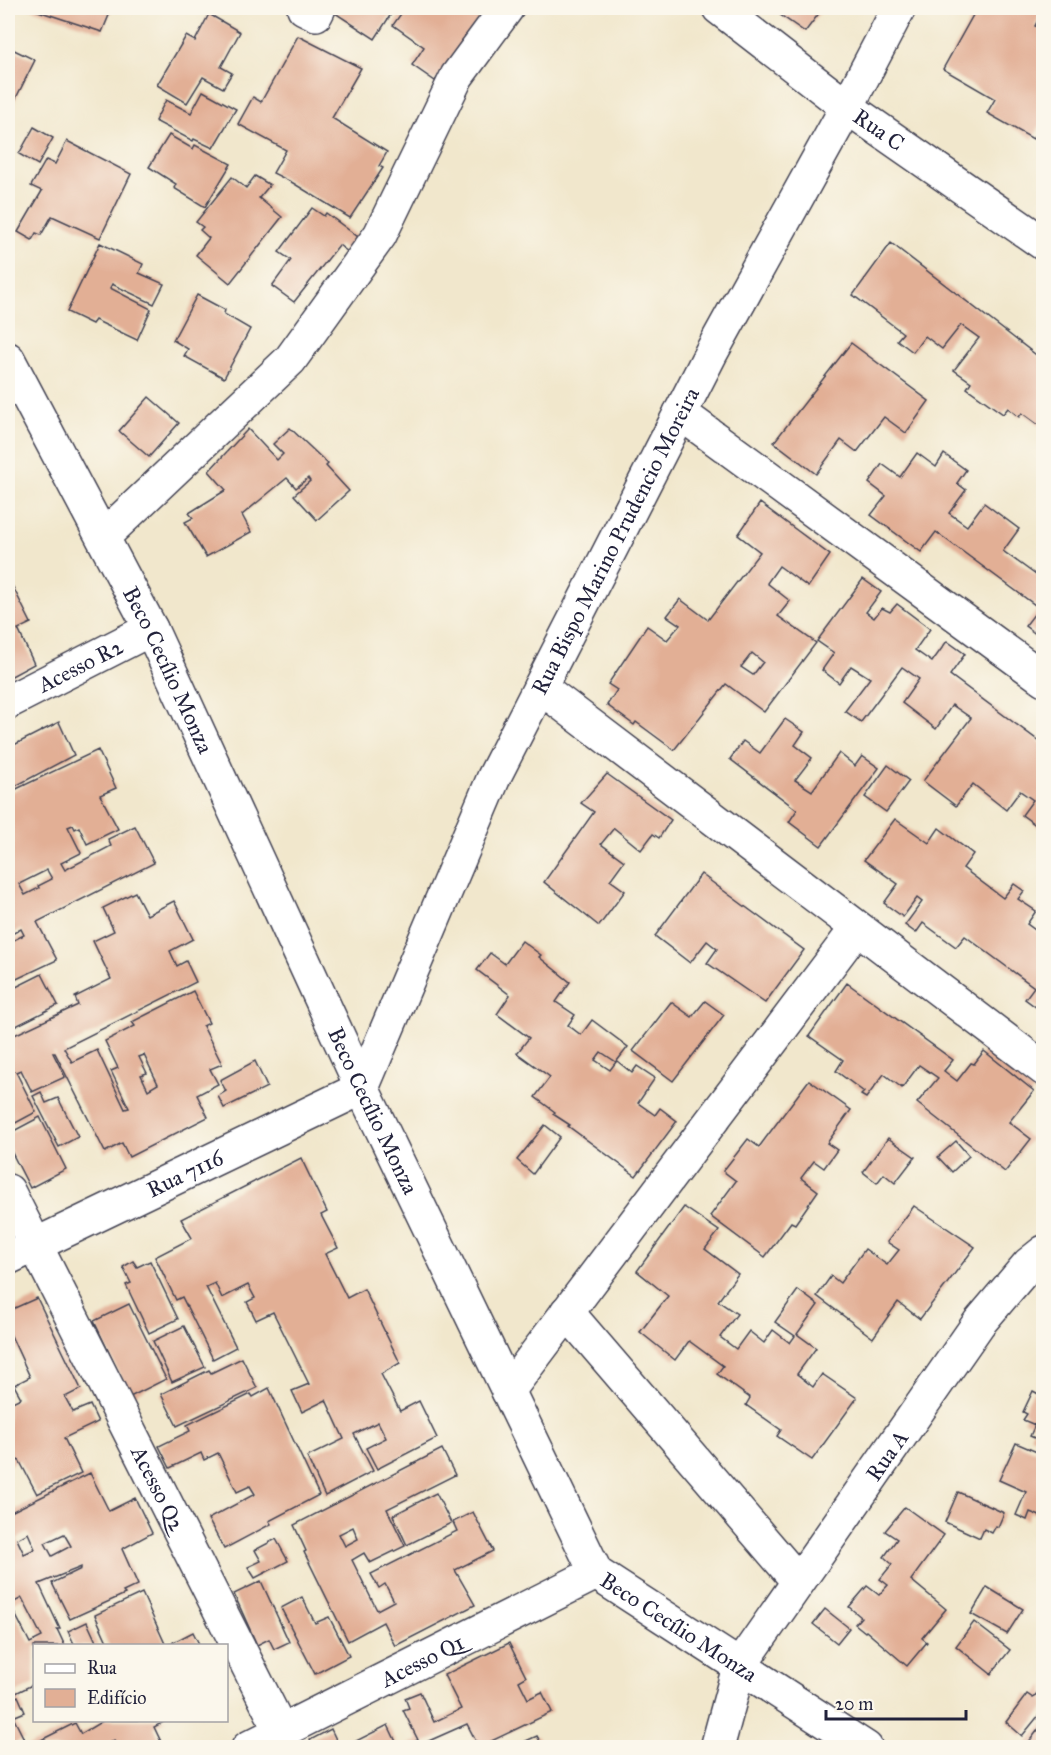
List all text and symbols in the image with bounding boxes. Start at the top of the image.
street label: Rua C [848,102,910,156]
street label: Rua Bispo Marino Prudencio Moreira [525,382,705,699]
street label: Beco Cecílio Monza [117,582,220,758]
street label: Acesso R2 [32,632,127,698]
street label: Beco Cecílio Monza [322,1023,425,1199]
street label: Rua 7116 [142,1143,228,1203]
street label: Rua A [860,1425,914,1486]
street label: Acesso Q2 [125,1440,193,1539]
street label: Beco Cecílio Monza [595,1566,763,1688]
street label: Acesso Q1 [375,1625,474,1693]
legend [33,1644,228,1722]
text: Rua [87,1657,117,1679]
scale bar [826,1683,966,1721]
text: Edifício [87,1687,146,1709]
text: 20 m [835,1693,873,1715]

